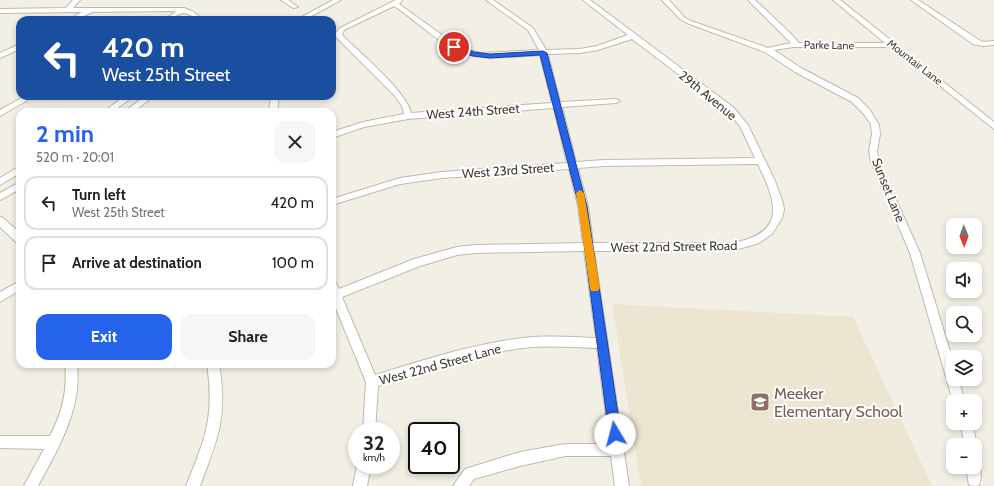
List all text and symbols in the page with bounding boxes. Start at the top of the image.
text: 420 m [102,30,185,64]
pin [437,30,471,64]
icon: left [36,32,88,84]
icon: arrive [443,36,465,58]
street label: Mountair Lane [884,36,946,88]
street label: Parke Lane [804,38,855,52]
text: West 25th Street [102,64,230,86]
street label: 29th Avenue [676,67,740,123]
street label: West 24th Street [426,100,521,122]
text: 2 min [36,119,94,148]
button: close [274,121,316,163]
text: 520 m · 20:01 [36,149,114,165]
street label: Sunset Lane [869,156,909,225]
street label: West 23rd Street [461,159,555,181]
text: Turn left [72,186,126,204]
icon: left [38,192,60,214]
text: 420 m [270,194,314,212]
text: West 25th Street [72,204,165,220]
north arrow [946,218,982,254]
map controls [946,218,982,474]
street label: West 22nd Street Road [611,237,737,255]
icon: arrive [38,252,60,274]
text: Arrive at destination [72,254,202,272]
text: 100 m [272,254,314,272]
button: sound [946,262,982,298]
button: search [946,306,982,342]
button: Exit [36,314,172,360]
button: Share [180,314,316,360]
street label: West 22nd Street Lane [377,340,503,388]
button: layers [946,350,982,386]
place label: Meeker Elementary School [774,384,902,421]
school or university icon: Meeker Elementary School [749,391,771,413]
button: + [946,394,982,430]
position arrow [594,413,636,455]
speed limit sign: 40 [408,422,460,474]
text: 32 [363,431,385,455]
button: − [946,438,982,474]
text: km/h [363,451,385,464]

